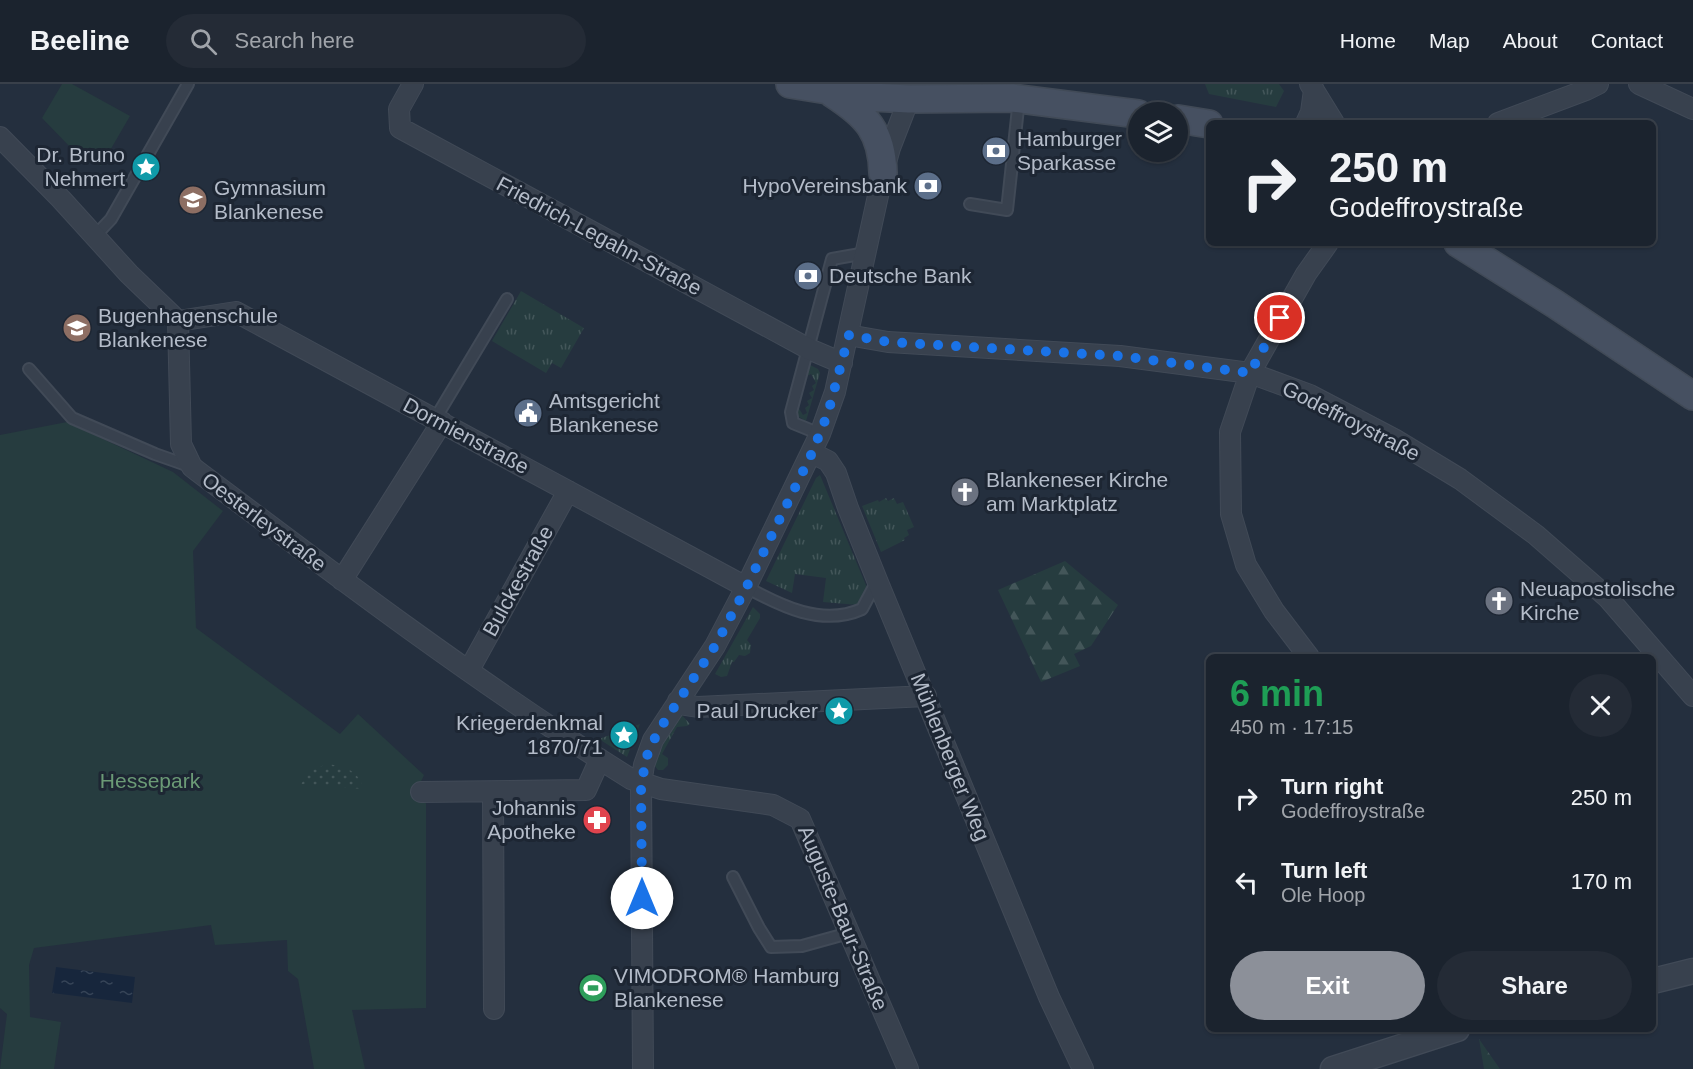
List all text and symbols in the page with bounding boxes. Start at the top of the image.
search box [166,14,586,68]
text: Beeline [30,25,130,56]
icon: search [187,25,220,58]
text: Search here [235,28,354,53]
text: Home [1340,29,1396,52]
text: Map [1429,29,1470,52]
text: About [1503,29,1558,52]
text: Contact [1591,29,1663,52]
map controls [1128,102,1188,162]
button: layers [1128,102,1188,162]
place label: Hamburger Sparkasse [1017,127,1122,174]
bank icon: Hamburger Sparkasse [980,135,1012,167]
place label: Dr. Bruno Nehmert [36,143,125,190]
icon: right [1230,144,1308,222]
text: 250 m [1329,144,1448,191]
place icon: Dr. Bruno Nehmert [130,151,162,183]
bank icon: HypoVereinsbank [912,170,944,202]
street label: Friedrich-Legahn-Straße [493,172,706,299]
place label: HypoVereinsbank [742,174,907,197]
place label: Gymnasium Blankenese [214,176,326,223]
school or university icon: Gymnasium Blankenese [177,184,209,216]
text: Godeffroystraße [1329,193,1524,223]
bank icon: Deutsche Bank [792,260,824,292]
place label: Deutsche Bank [829,264,972,287]
pin [1254,292,1305,343]
icon: arrive [1263,301,1296,334]
place label: Bugenhagenschule Blankenese [98,304,278,351]
school or university icon: Bugenhagenschule Blankenese [61,312,93,344]
street label: Godeffroystraße [1279,376,1424,465]
place label: Amtsgericht Blankenese [549,389,660,436]
street label: Dormienstraße [400,393,533,478]
public building icon: Amtsgericht Blankenese [512,397,544,429]
street label: Oesterleystraße [198,467,331,576]
place label: Blankeneser Kirche am Marktplatz [986,468,1168,515]
church icon: Blankeneser Kirche am Marktplatz [949,476,981,508]
street label: Bulckestraße [478,522,557,640]
place label: Neuapostolische Kirche [1520,577,1675,624]
church icon: Neuapostolische Kirche [1483,585,1515,617]
street label: Mühlenberger Weg [906,670,995,844]
text: 6 min [1230,673,1324,714]
button: close [1569,674,1632,737]
place icon: Paul Drucker [823,695,855,727]
place label: Paul Drucker [697,699,818,722]
place label: Kriegerdenkmal 1870/71 [456,711,603,758]
text: 450 m · 17:15 [1230,716,1353,738]
place icon: Kriegerdenkmal 1870/71 [608,719,640,751]
park label: Hessepark [100,769,201,792]
text: Turn right [1281,774,1383,799]
icon: right [1230,782,1263,815]
text: 250 m [1571,785,1632,810]
place label: Johannis Apotheke [487,796,576,843]
text: Godeffroystraße [1281,800,1425,822]
pharmacy icon: Johannis Apotheke [581,804,613,836]
street label: Auguste-Baur-Straße [794,822,893,1014]
text: Turn left [1281,858,1367,883]
position arrow [610,866,674,930]
icon: left [1230,866,1263,899]
text: 170 m [1571,869,1632,894]
text: Ole Hoop [1281,884,1366,906]
button: Exit [1230,951,1425,1020]
button: Share [1437,951,1632,1020]
place label: VIMODROM® Hamburg Blankenese [614,964,840,1011]
sports icon: VIMODROM® Hamburg Blankenese [577,972,609,1004]

